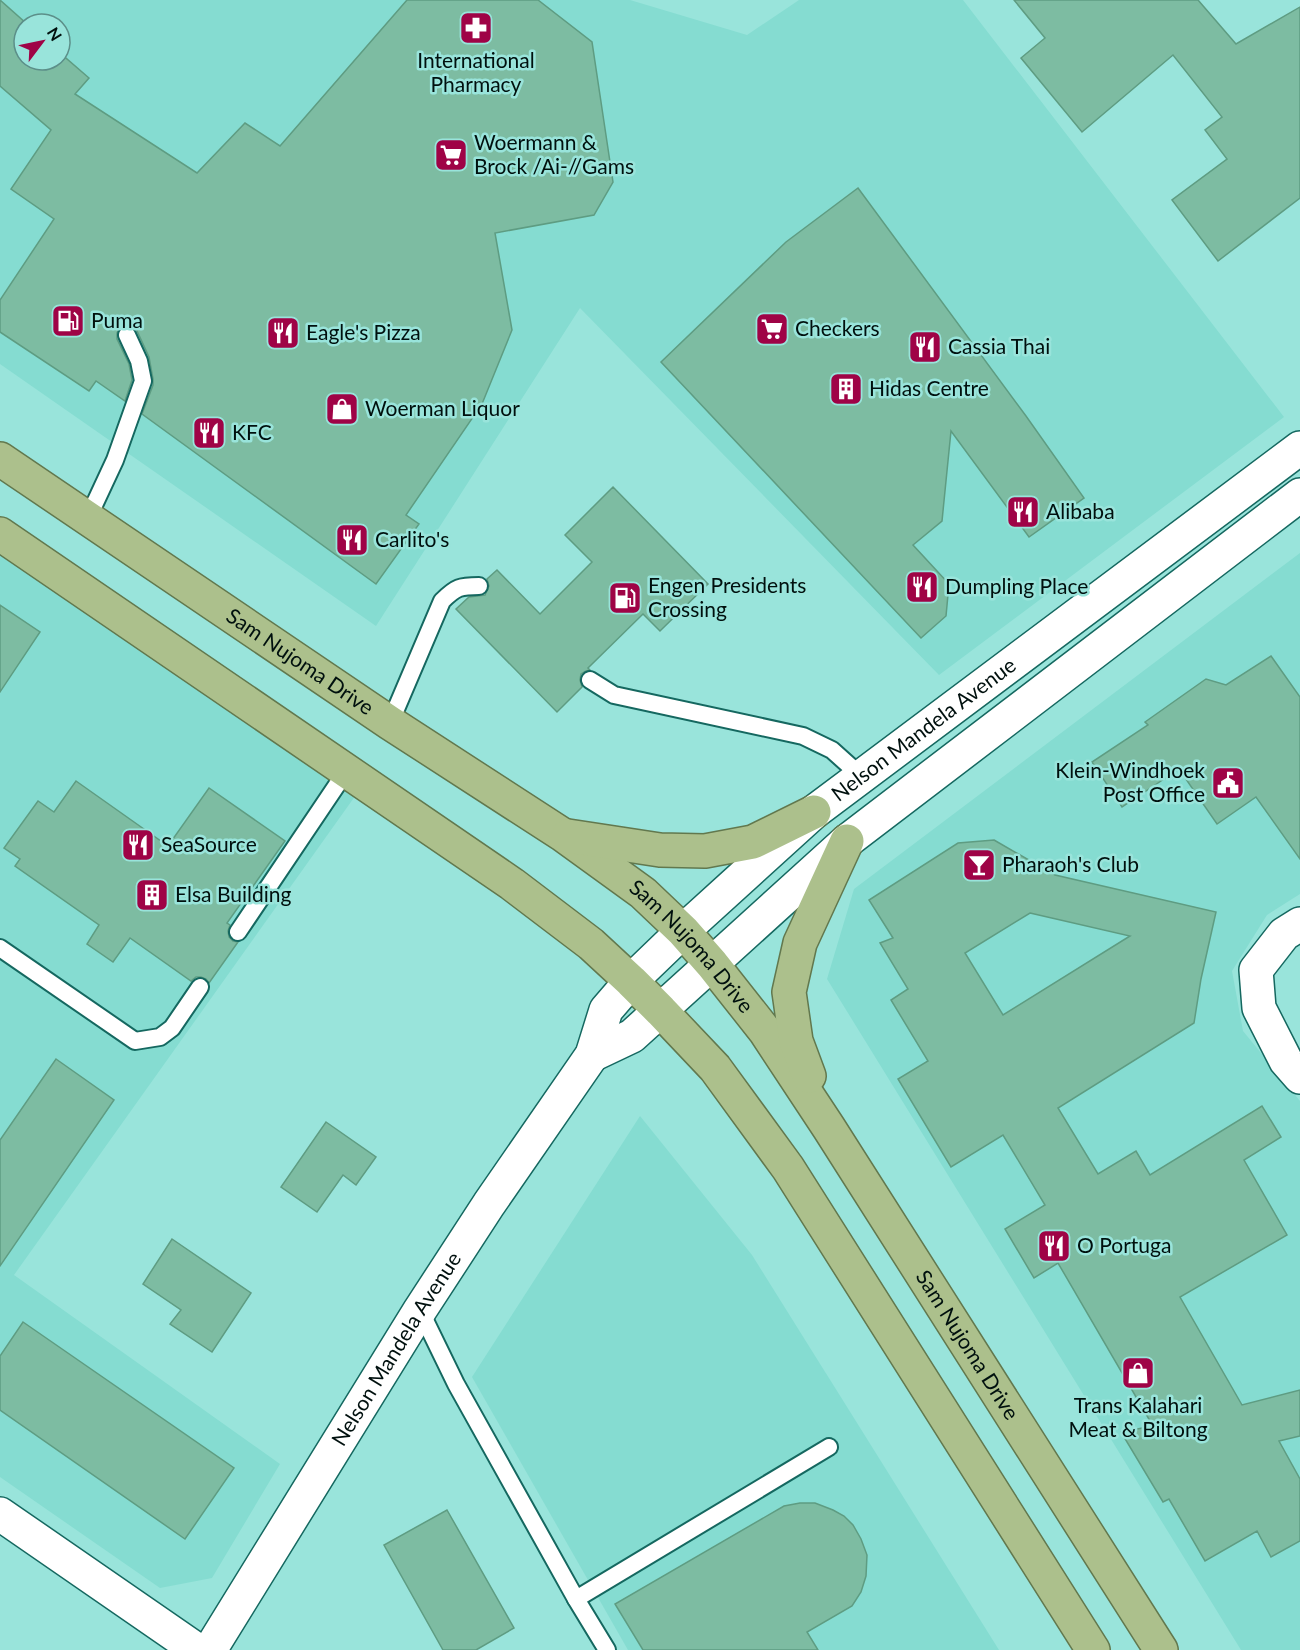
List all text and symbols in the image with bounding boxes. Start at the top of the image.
pharmacy icon: International Pharmacy [458,10,494,46]
north arrow [12,12,72,72]
text: N [44,24,66,44]
place label: International Pharmacy [417,47,535,96]
place label: Woermann & Brock /Ai-//Gams [474,129,634,178]
supermarket icon: Woermann & Brock /Ai-//Gams [433,137,469,173]
fuel station icon: Puma [50,303,86,339]
place label: Puma [91,307,143,332]
supermarket icon: Checkers [754,311,790,347]
restaurant icon: Eagle's Pizza [265,315,301,351]
place label: Checkers [795,315,880,340]
place label: Eagle's Pizza [306,319,421,344]
restaurant icon: Cassia Thai [907,329,943,365]
place label: Cassia Thai [948,333,1050,358]
building icon: Hidas Centre [828,371,864,407]
place label: Hidas Centre [869,375,989,400]
shop icon: Woerman Liquor [324,391,360,427]
place label: Woerman Liquor [365,395,520,420]
restaurant icon: KFC [191,415,227,451]
place label: KFC [232,419,272,444]
restaurant icon: Alibaba [1005,494,1041,530]
place label: Alibaba [1046,498,1115,523]
restaurant icon: Carlito's [334,522,370,558]
place label: Carlito's [375,526,449,551]
restaurant icon: Dumpling Place [904,569,940,605]
place label: Engen Presidents Crossing [648,572,806,621]
place label: Dumpling Place [945,573,1088,598]
fuel station icon: Engen Presidents Crossing [607,580,643,616]
street label: Sam Nujoma Drive [222,602,379,719]
street label: Nelson Mandela Avenue [826,651,1020,806]
place label: Klein-Windhoek Post Office [1055,757,1205,806]
public building icon: Klein-Windhoek Post Office [1210,765,1246,801]
restaurant icon: SeaSource [120,827,156,863]
place label: SeaSource [161,831,257,856]
bar icon: Pharaoh's Club [961,847,997,883]
place label: Pharaoh's Club [1002,851,1139,876]
street label: Sam Nujoma Drive [625,874,760,1017]
building icon: Elsa Building [134,877,170,913]
place label: Elsa Building [175,881,291,906]
restaurant icon: O Portuga [1036,1228,1072,1264]
place label: O Portuga [1077,1232,1171,1257]
street label: Nelson Mandela Avenue [325,1247,465,1450]
street label: Sam Nujoma Drive [912,1265,1025,1424]
shop icon: Trans Kalahari Meat & Biltong [1120,1355,1156,1391]
place label: Trans Kalahari Meat & Biltong [1068,1392,1208,1441]

